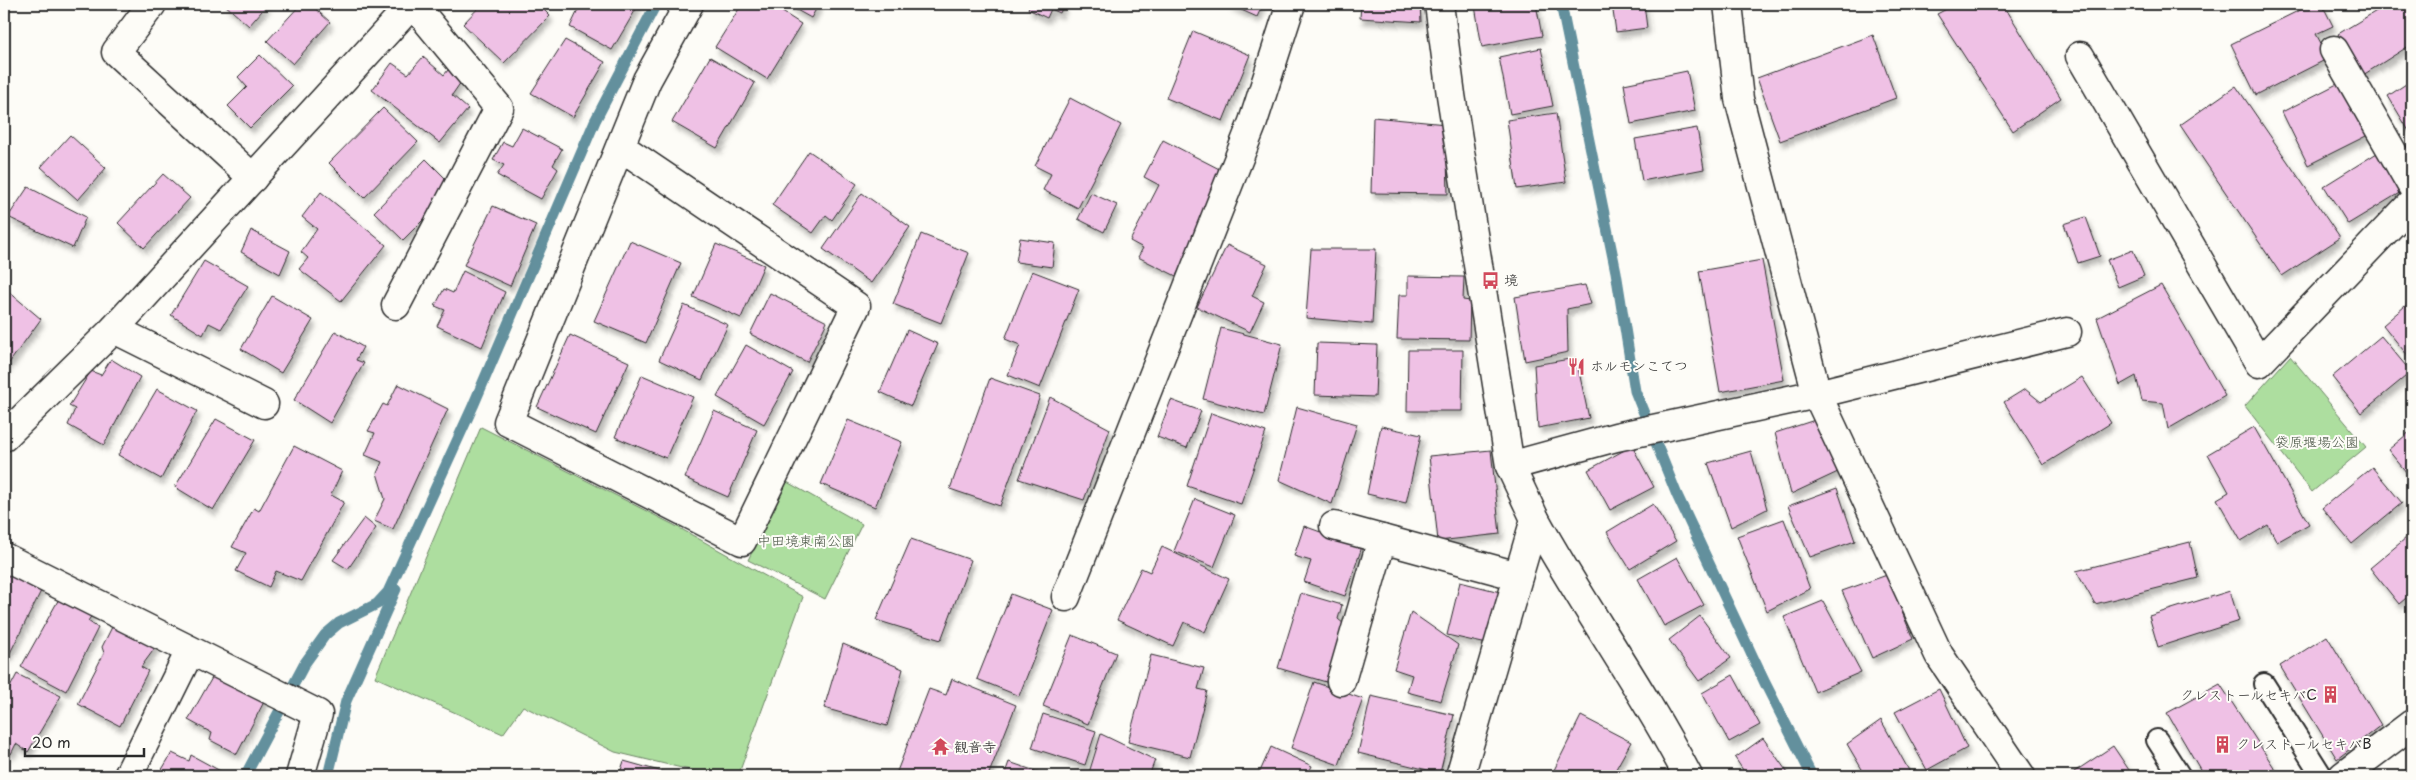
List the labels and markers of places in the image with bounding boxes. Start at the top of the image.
place label: 境 [1504,269,1518,290]
bus stop icon: 境 [1480,270,1500,290]
place label: ホルモンこてつ [1590,355,1688,376]
restaurant icon: ホルモンこてつ [1566,356,1586,376]
place label: クレストールセキバC [2180,684,2317,705]
building icon: クレストールセキバC [2321,685,2341,705]
place label: クレストールセキバB [2236,733,2372,754]
building icon: クレストールセキバB [2212,734,2232,754]
place label: 観音寺 [954,736,996,757]
temple icon: 観音寺 [930,737,950,757]

